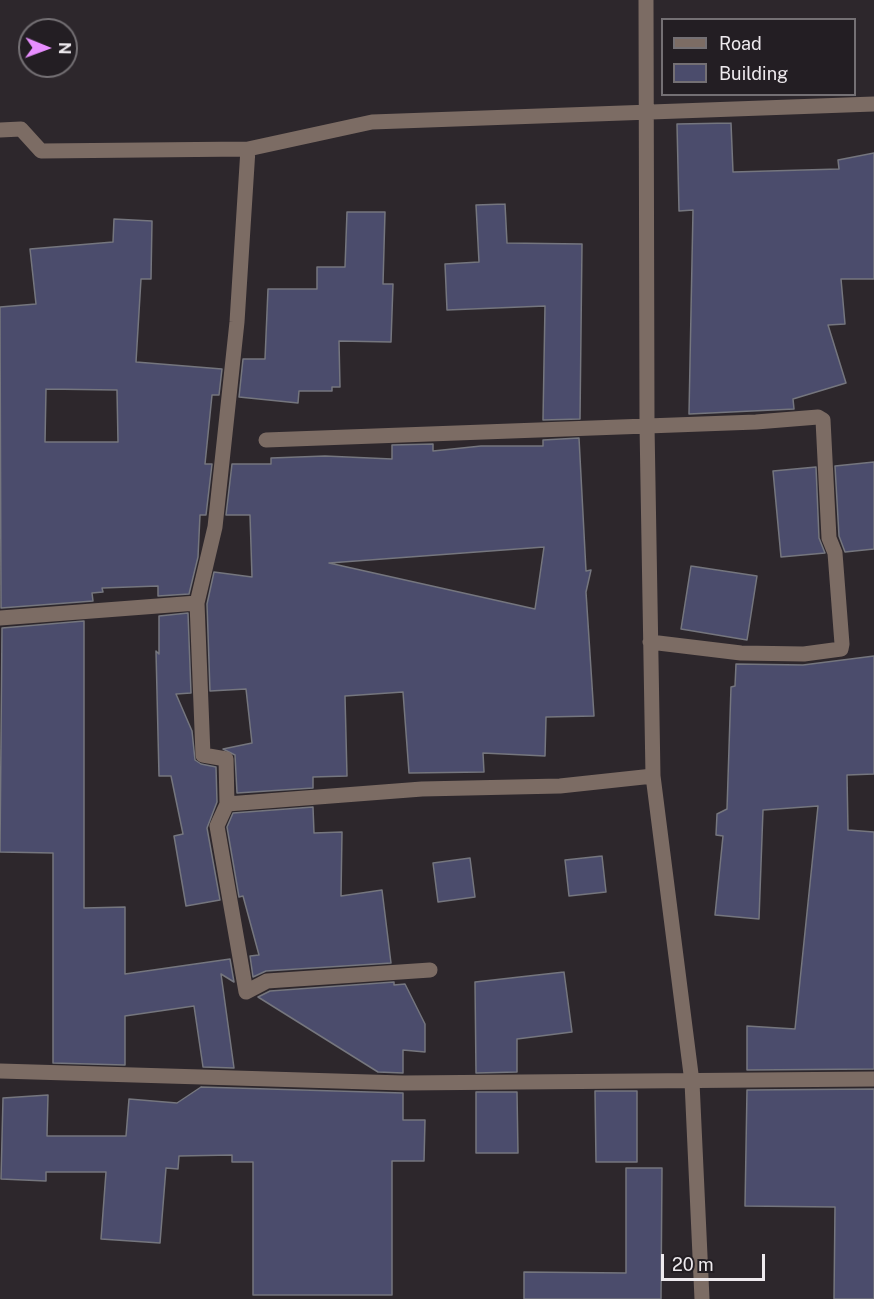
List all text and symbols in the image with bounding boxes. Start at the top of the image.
north arrow [18,18,78,78]
legend [661,18,856,96]
text: Road [719,33,762,54]
text: N [55,42,74,55]
text: Building [719,63,788,84]
scale bar [664,1242,768,1280]
text: 20 m [672,1254,714,1275]

